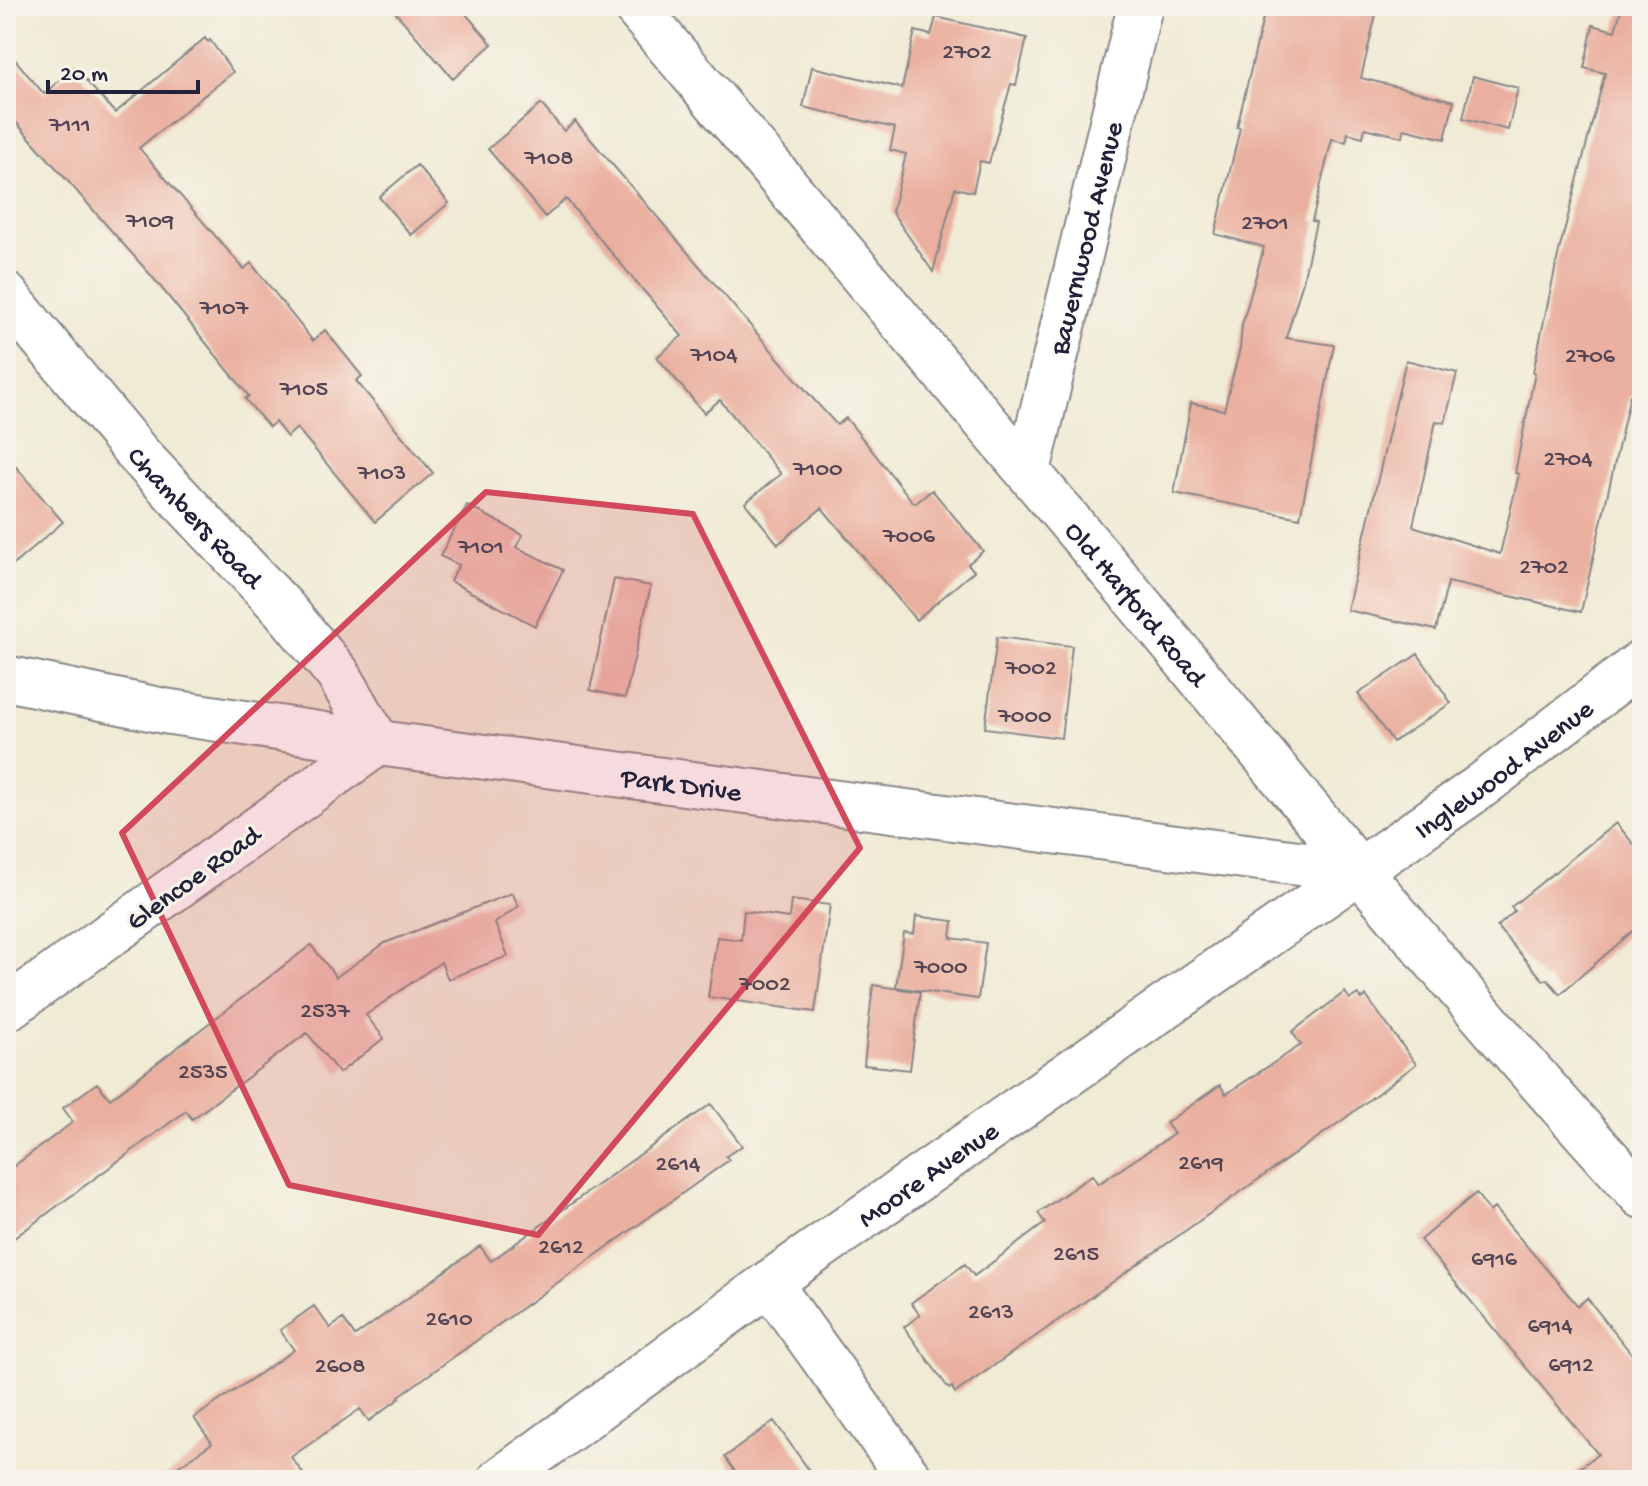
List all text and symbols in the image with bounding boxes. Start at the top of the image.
house number: 2702 [942,39,992,68]
scale bar [48,44,198,94]
text: 20 m [60,61,108,90]
house number: 7111 [48,112,91,141]
street label: Bauernwood Avenue [1044,118,1133,360]
house number: 7108 [524,145,573,174]
house number: 7109 [125,208,174,237]
house number: 2701 [1241,210,1289,239]
house number: 7107 [199,295,249,324]
house number: 7104 [689,342,738,371]
house number: 2706 [1565,343,1616,372]
house number: 7105 [279,376,328,405]
street label: Chambers Road [119,441,270,599]
house number: 2704 [1543,446,1593,475]
house number: 7100 [792,456,843,485]
house number: 7103 [357,460,406,489]
street label: Old Harford Road [1056,516,1214,697]
house number: 7006 [882,523,936,552]
house number: 7101 [457,534,504,563]
house number: 2702 [1519,554,1569,583]
house number: 7002 [1004,655,1057,684]
street label: Inglewood Avenue [1409,693,1602,848]
house number: 7000 [997,703,1052,732]
street label: Park Drive [618,763,744,811]
street label: Glencoe Road [121,818,270,939]
house number: 7000 [913,954,968,983]
house number: 7002 [738,971,791,1000]
house number: 2537 [300,998,350,1027]
house number: 2535 [178,1059,228,1088]
street label: Moore Avenue [853,1116,1007,1237]
house number: 2619 [1178,1150,1224,1179]
house number: 2614 [656,1151,701,1180]
house number: 2612 [538,1234,584,1263]
house number: 2615 [1053,1241,1099,1270]
house number: 6916 [1471,1246,1518,1275]
house number: 2613 [968,1299,1014,1328]
house number: 2610 [425,1306,473,1335]
house number: 6914 [1527,1313,1573,1342]
house number: 6912 [1548,1352,1594,1381]
house number: 2608 [315,1353,365,1382]

